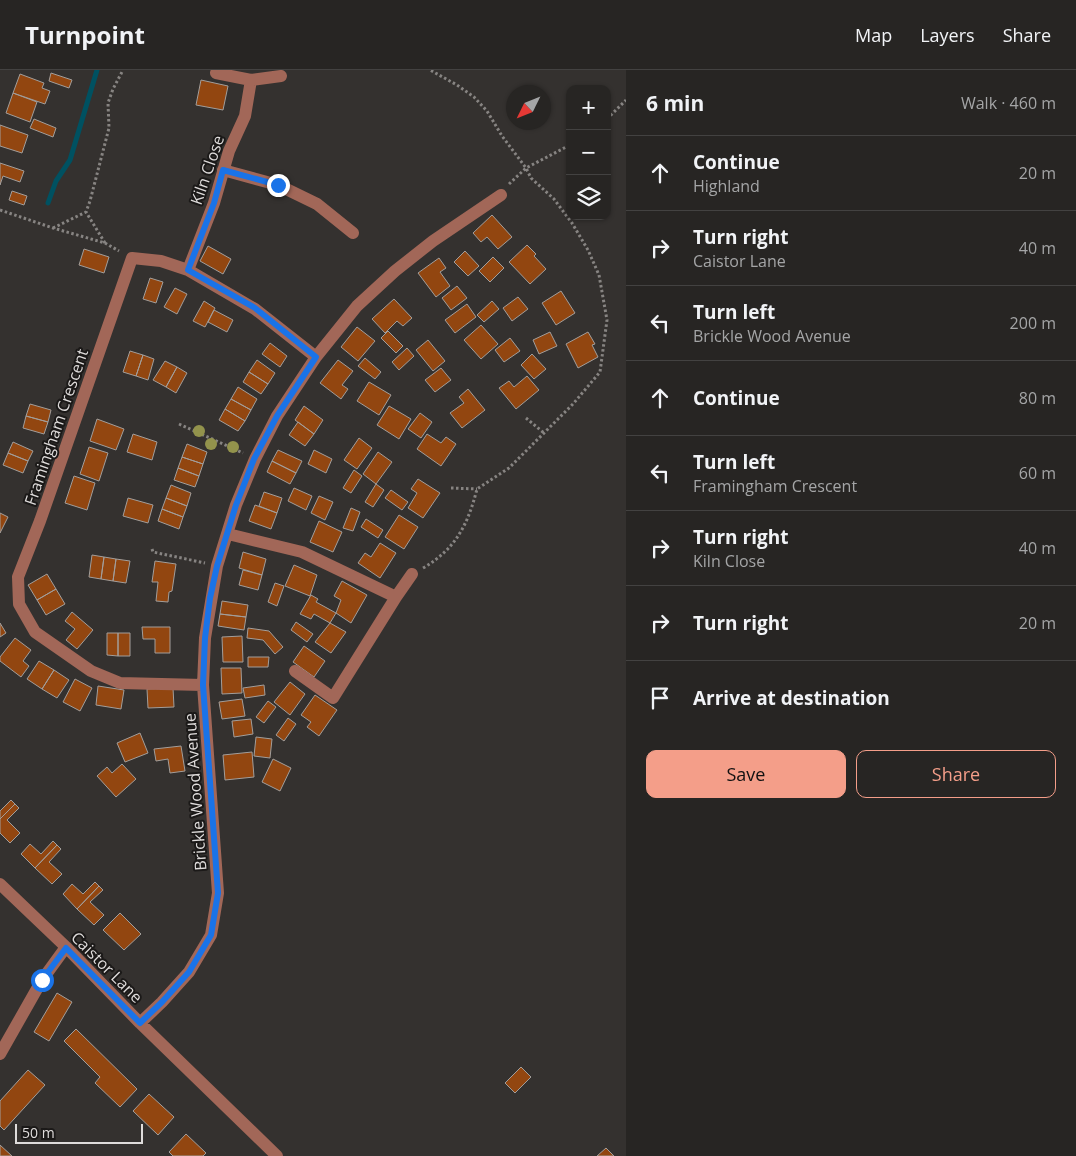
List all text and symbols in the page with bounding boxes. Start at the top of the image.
text: Turnpoint [25,18,145,51]
text: Map [855,23,892,47]
text: Layers [920,23,975,47]
text: Share [1003,23,1051,47]
north arrow [506,85,551,130]
map controls [566,85,611,220]
button: + [566,85,611,130]
text: 6 min [646,89,704,117]
text: Walk · 460 m [961,92,1056,114]
button: − [566,130,611,175]
street label: Kiln Close [185,132,229,208]
text: Continue [693,149,780,175]
icon: ahead [646,159,674,187]
text: 20 m [1019,162,1056,184]
route end [267,174,290,197]
button: layers [566,175,611,220]
text: Highland [693,175,760,197]
text: Turn right [693,224,788,250]
icon: right [646,234,674,262]
text: 40 m [1019,237,1056,259]
text: Caistor Lane [693,250,786,272]
text: Turn left [693,299,775,325]
icon: left [646,309,674,337]
text: 200 m [1010,312,1056,334]
text: Brickle Wood Avenue [693,325,851,347]
street label: Framingham Crescent [19,346,93,508]
icon: ahead [646,384,674,412]
text: Continue [693,385,780,411]
text: 80 m [1019,387,1056,409]
text: Turn left [693,449,775,475]
icon: left [646,459,674,487]
text: 60 m [1019,462,1056,484]
text: Framingham Crescent [693,475,857,497]
text: Turn right [693,524,788,550]
icon: right [646,534,674,562]
text: 40 m [1019,537,1056,559]
text: Kiln Close [693,550,765,572]
icon: right [646,609,674,637]
text: Turn right [693,610,788,636]
text: 20 m [1019,612,1056,634]
icon: arrive [646,684,674,712]
text: Arrive at destination [693,685,890,711]
street label: Brickle Wood Avenue [179,712,211,871]
button: Save [646,750,846,798]
button: Share [856,750,1056,798]
street label: Caistor Lane [66,926,148,1008]
route start [31,969,54,992]
scale bar [15,1121,142,1144]
text: 50 m [22,1123,55,1142]

